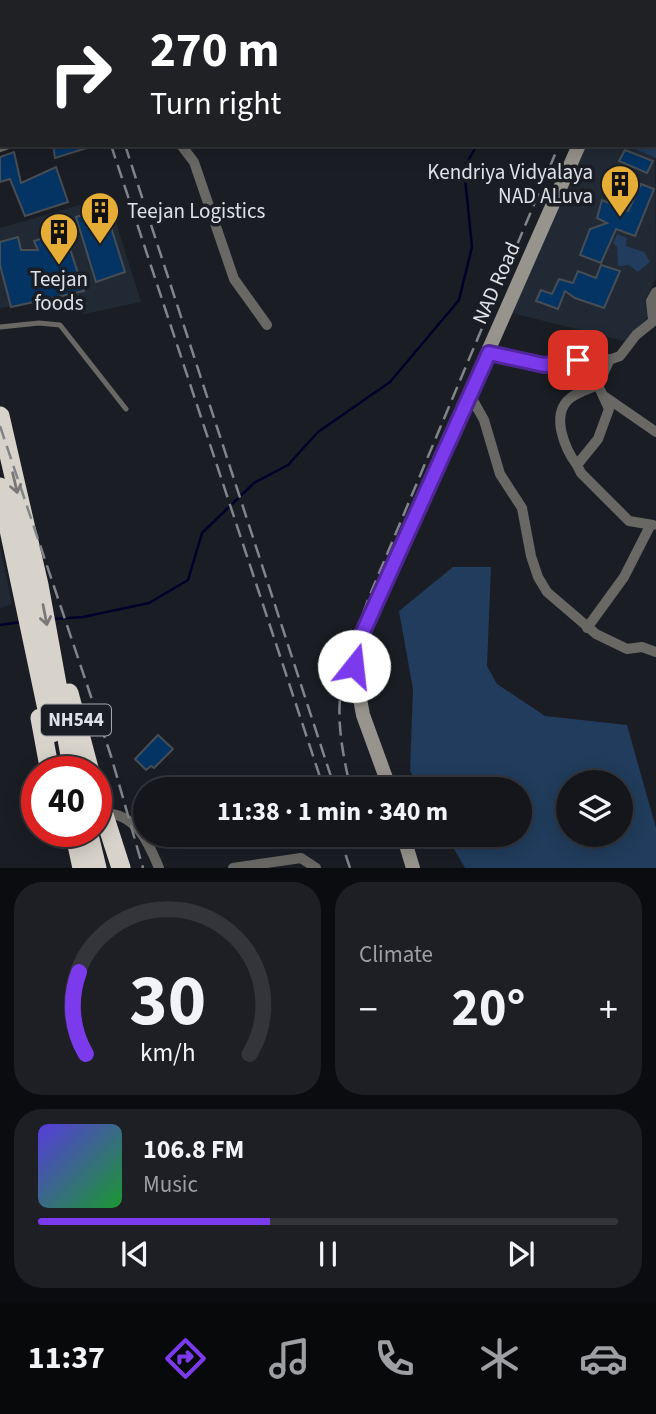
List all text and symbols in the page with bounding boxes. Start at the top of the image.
text: 270 m [150,16,279,86]
icon: right [35,28,126,119]
text: Turn right [150,81,281,127]
place label: Kendriya Vidyalaya NAD ALuva [427,157,593,211]
building icon: Kendriya Vidyalaya NAD ALuva [599,163,641,218]
building icon: Teejan Logistics [79,190,121,245]
place label: Teejan Logistics [127,196,265,226]
building icon: Teejan foods [38,211,80,266]
street label: NAD Road [465,237,527,329]
place label: Teejan foods [30,264,88,318]
pin [548,330,608,390]
icon: arrive [559,341,597,379]
one-way arrow [10,471,23,493]
one-way arrow [38,603,52,626]
position arrow [317,629,391,703]
road number: NH544 [41,705,111,736]
speed limit sign: 40 [21,756,112,847]
map controls [556,770,633,847]
button: layers [556,770,633,847]
text: 11:38 · 1 min · 340 m [217,793,448,830]
text: Climate [359,938,433,971]
text: 30 [129,950,206,1054]
text: 20° [452,972,525,1046]
text: − [359,983,378,1037]
text: + [599,983,618,1037]
text: km/h [140,1035,195,1071]
text: 106.8 FM [143,1131,244,1168]
text: Music [143,1168,198,1201]
icon: previous [116,1235,154,1273]
icon: pause [309,1235,347,1273]
icon: next [502,1235,540,1273]
icon: directions [161,1334,210,1383]
icon: music [265,1334,314,1383]
icon: phone [370,1334,419,1383]
icon: climate [475,1334,524,1383]
icon: car [579,1334,628,1383]
text: 11:37 [28,1335,105,1381]

